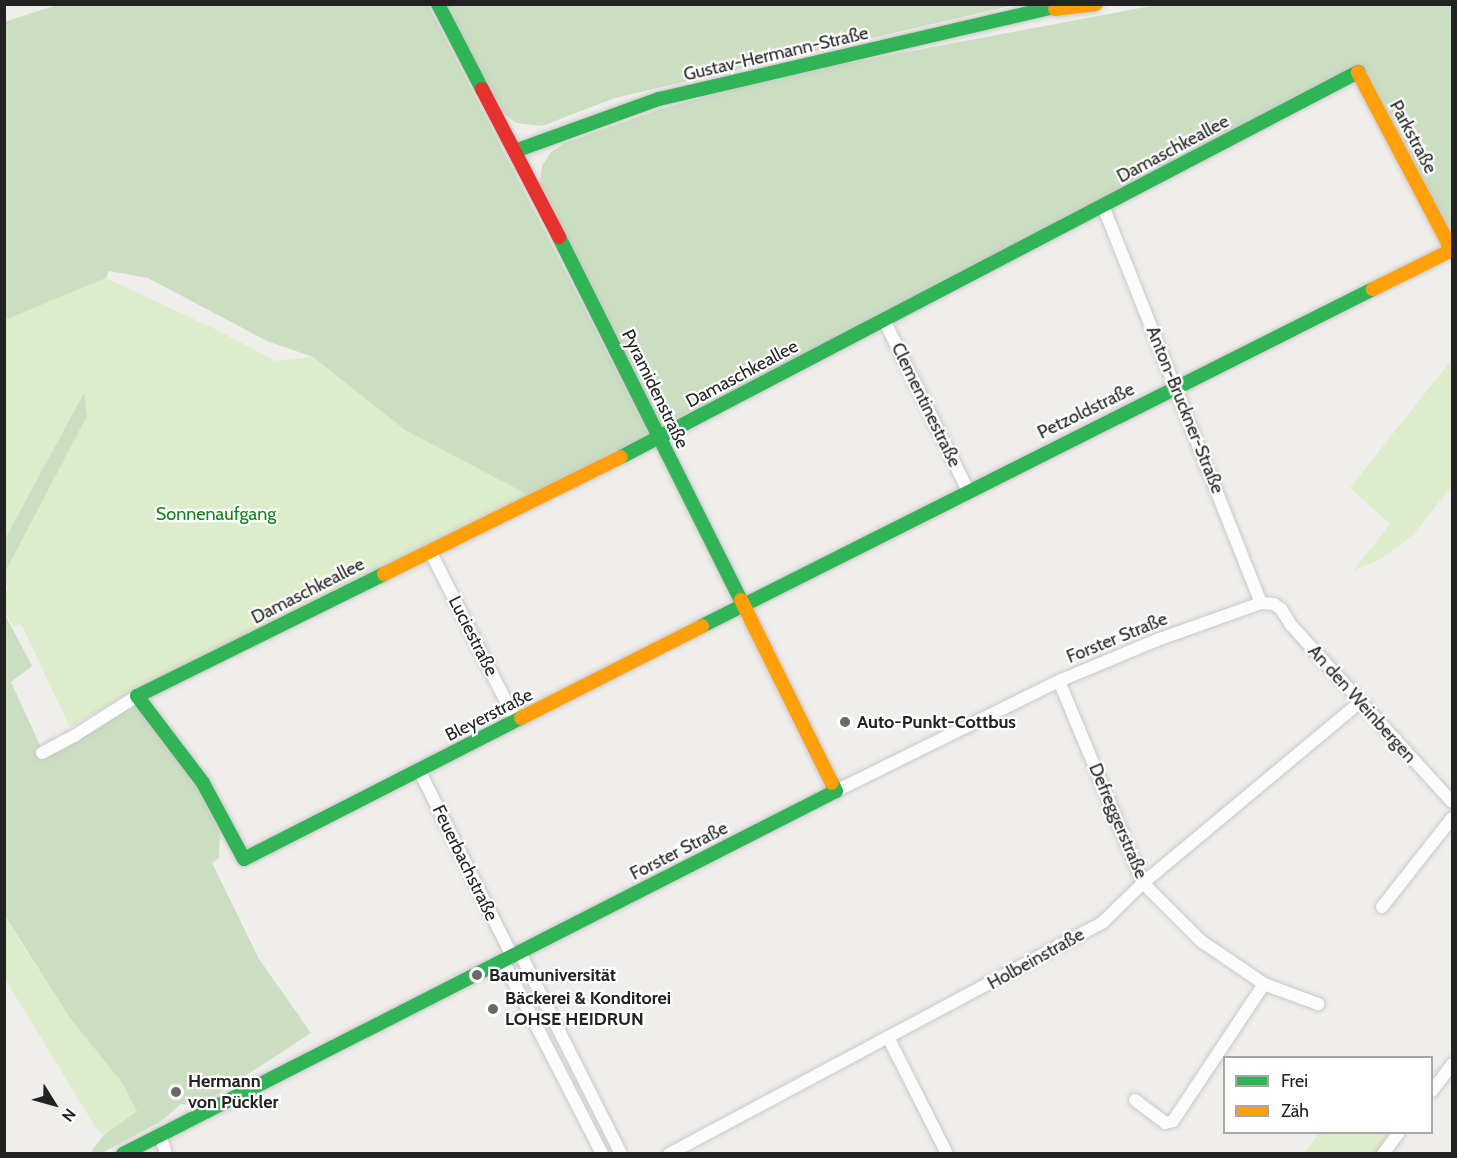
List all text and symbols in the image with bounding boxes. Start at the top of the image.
street label: Gustav-Hermann-Straße [681,22,871,86]
street label: Parkstraße [1385,97,1441,177]
street label: Damaschkeallee [1113,110,1233,188]
street label: Anton-Bruckner-Straße [1142,323,1228,497]
street label: Pyramidenstraße [617,326,693,452]
street label: Damaschkeallee [682,335,802,413]
street label: Clementinestraße [887,339,965,471]
street label: Petzoldstraße [1034,378,1138,444]
park label: Sonnenaufgang [156,503,276,525]
street label: Damaschkeallee [248,553,368,629]
street label: Luciestraße [444,592,502,680]
street label: Forster Straße [1064,608,1170,668]
street label: An den Weinbergen [1303,641,1421,767]
street label: Bleyerstraße [442,684,536,746]
place label: Auto-Punkt-Cottbus [857,711,1016,733]
marker: Auto-Punkt-Cottbus [838,715,852,729]
street label: Defreggerstraße [1084,760,1152,882]
street label: Feuerbachstraße [428,802,502,924]
street label: Forster Straße [627,817,731,885]
street label: Holbeinstraße [984,924,1088,994]
place label: Baumuniversität [489,964,616,986]
marker: Baumuniversität [470,968,484,982]
place label: Bäckerei & Konditorei LOHSE HEIDRUN [505,988,671,1030]
marker: Bäckerei & Konditorei LOHSE HEIDRUN [486,1002,500,1016]
legend [1223,1056,1433,1134]
text: Frei [1281,1070,1308,1092]
place label: Hermann von Pückler [188,1071,278,1114]
north arrow [24,1074,84,1134]
marker: Hermann von Pückler [169,1085,183,1099]
text: Zäh [1281,1100,1309,1122]
text: N [58,1105,80,1125]

